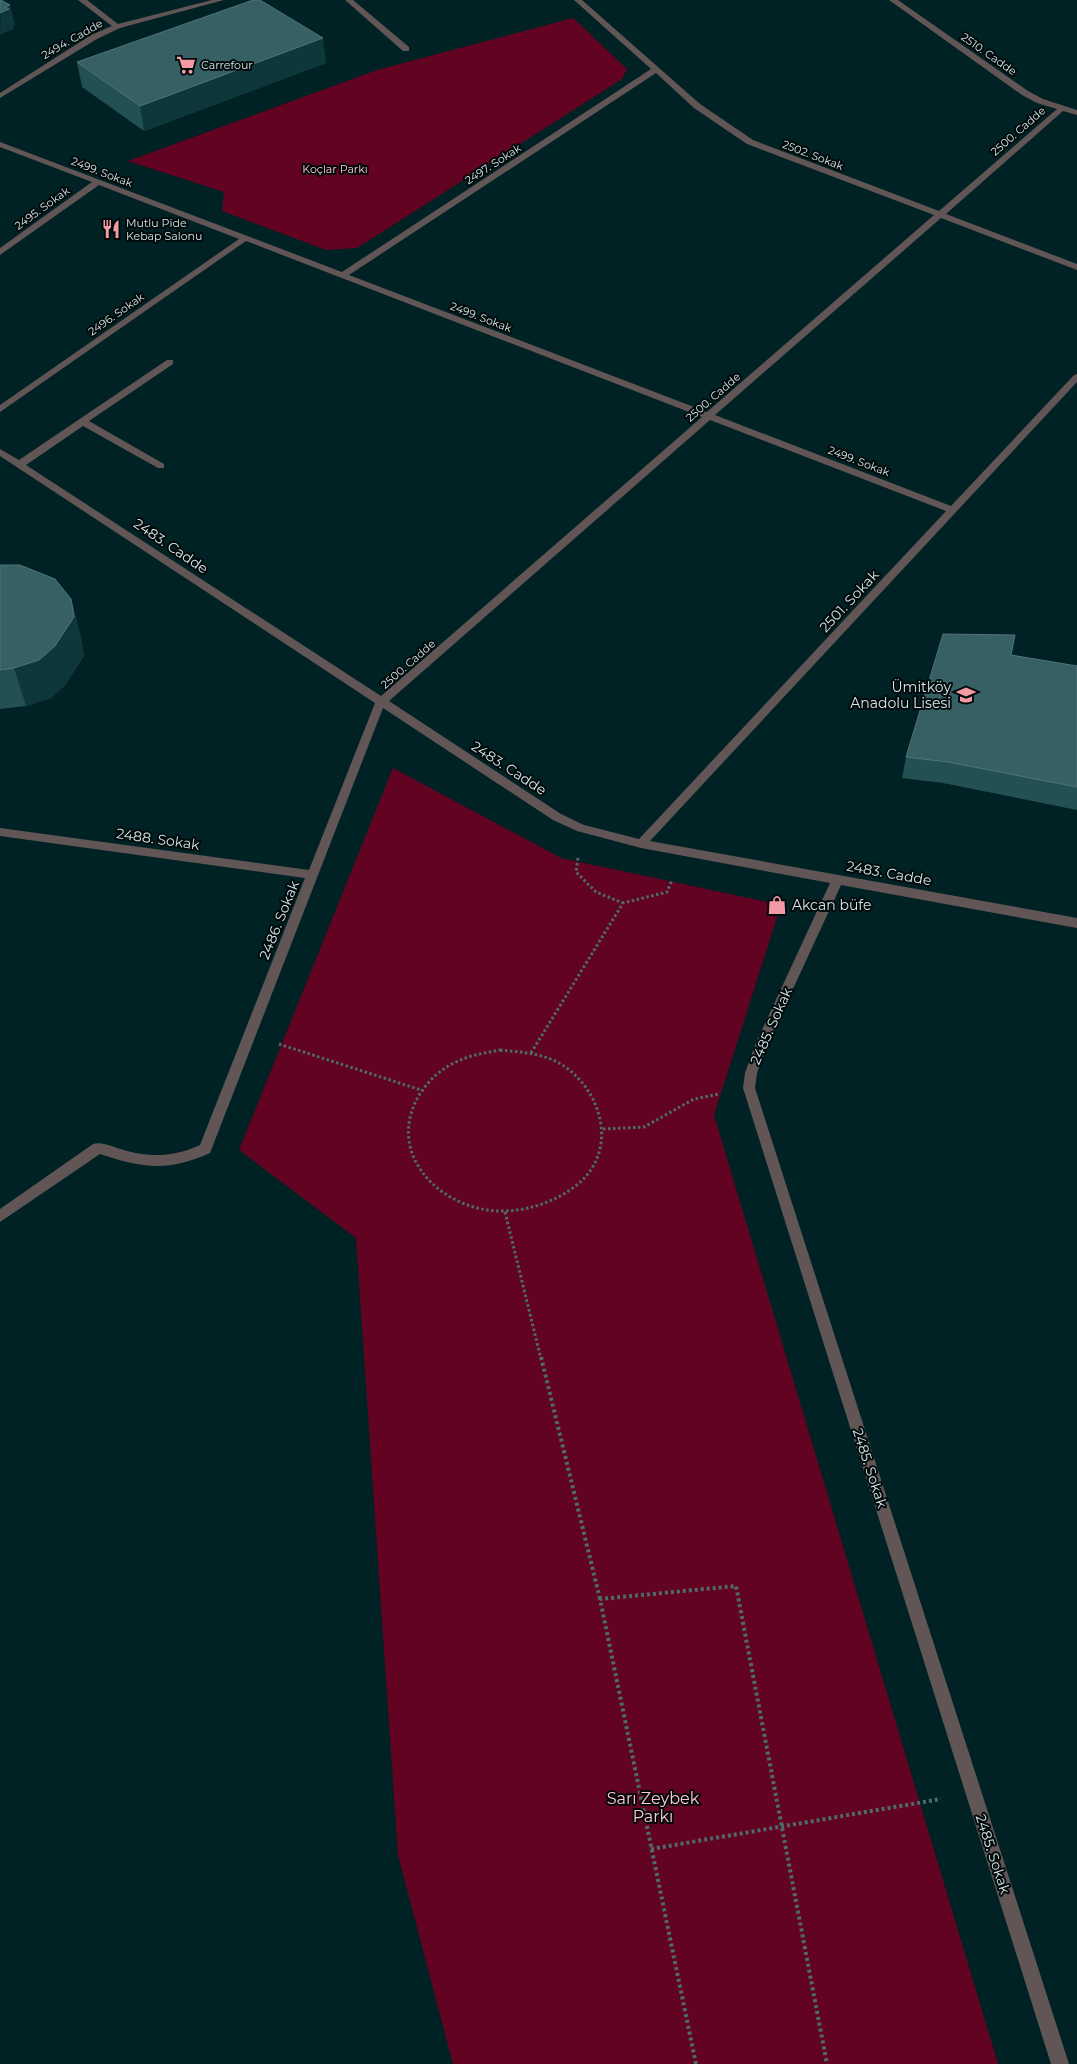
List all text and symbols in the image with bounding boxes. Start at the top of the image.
street label: 2494. Cadde [39,16,105,62]
street label: 2510. Cadde [959,30,1020,78]
supermarket icon: Carrefour [175,54,197,76]
place label: Carrefour [201,58,253,72]
street label: 2500. Cadde [988,103,1048,159]
street label: 2502. Sokak [780,137,846,173]
street label: 2497. Sokak [462,140,524,187]
street label: 2499. Sokak [69,154,135,190]
park label: Koçlar Parkı [302,162,368,176]
street label: 2495. Sokak [12,183,73,233]
place label: Mutlu Pide Kebap Salonu [126,216,202,243]
restaurant icon: Mutlu Pide Kebap Salonu [100,218,122,240]
street label: 2496. Sokak [85,289,147,338]
street label: 2499. Sokak [448,299,514,335]
street label: 2500. Cadde [683,369,743,425]
street label: 2499. Sokak [826,443,892,479]
street label: 2483. Cadde [130,514,212,578]
street label: 2501. Sokak [815,565,883,636]
street label: 2500. Cadde [378,636,438,692]
place label: Ümitköy Anadolu Lisesi [850,678,951,712]
school or university icon: Ümitköy Anadolu Lisesi [955,684,977,706]
street label: 2483. Cadde [468,737,550,799]
street label: 2488. Sokak [115,824,201,854]
street label: 2483. Cadde [845,857,933,889]
street label: 2486. Sokak [255,877,303,962]
shop icon: Akcan büfe [766,894,788,916]
place label: Akcan büfe [792,896,871,914]
street label: 2485. Sokak [746,984,796,1067]
street label: 2485. Sokak [849,1426,892,1511]
park label: Sarı Zeybek Parkı [607,1789,700,1826]
street label: 2485. Sokak [972,1812,1015,1897]

